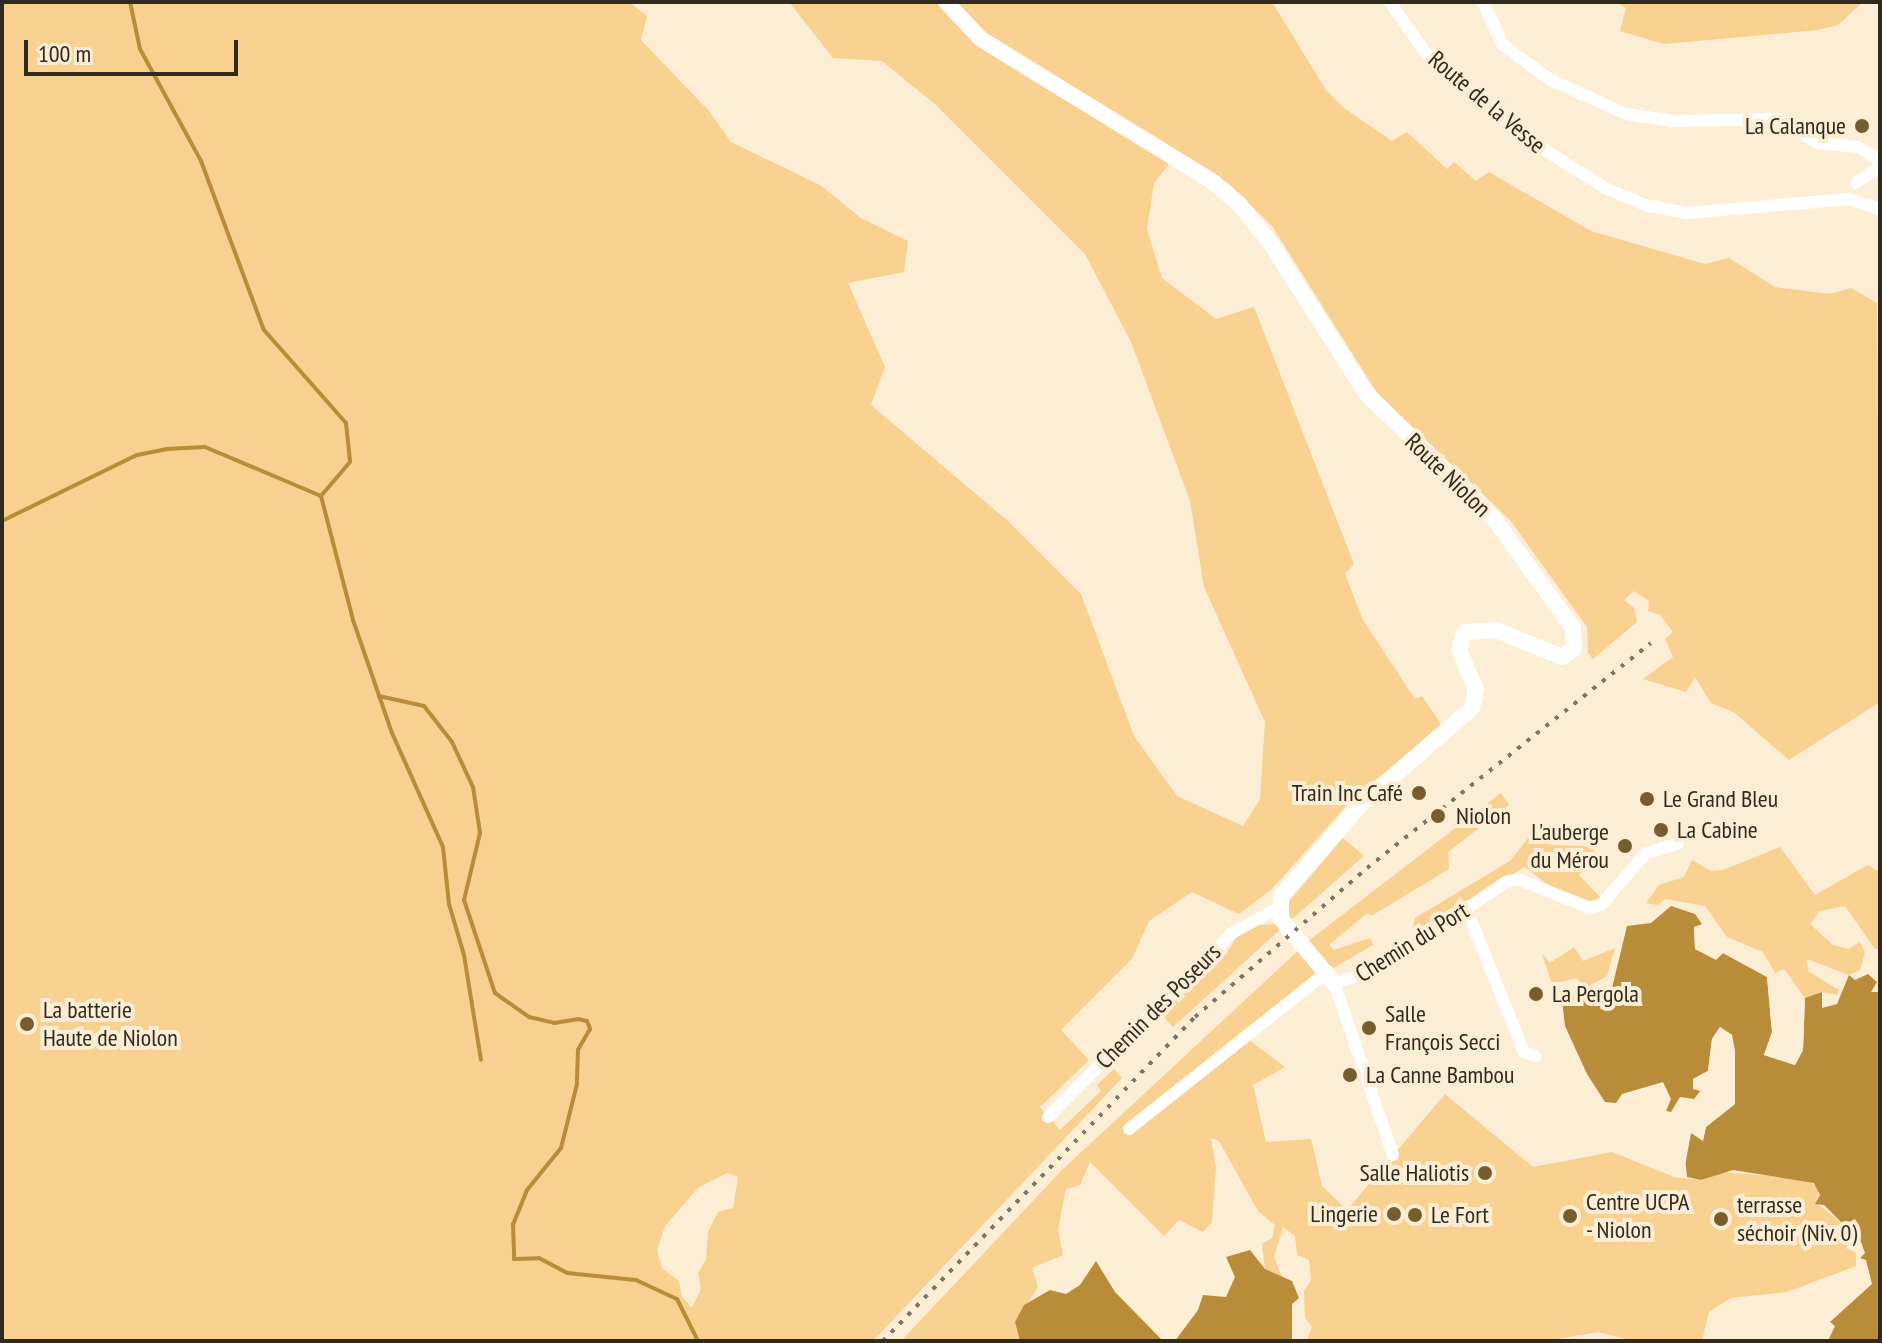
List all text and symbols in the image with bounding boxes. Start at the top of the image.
scale bar [28,24,242,74]
text: 100 m [38,38,91,69]
street label: Route de la Vesse [1422,45,1552,159]
place label: La Calanque [1745,112,1846,140]
marker: La Calanque [1853,117,1871,135]
street label: Route Niolon [1399,427,1497,523]
place label: Train Inc Café [1291,779,1403,807]
marker: Train Inc Café [1410,784,1428,802]
place label: Le Grand Bleu [1663,785,1778,813]
marker: Le Grand Bleu [1638,790,1656,808]
place label: Niolon [1456,802,1511,830]
marker: Niolon [1427,805,1449,827]
place label: La Cabine [1677,816,1758,844]
place label: L'auberge du Mérou [1531,818,1609,874]
marker: La Cabine [1652,821,1670,839]
marker: L'auberge du Mérou [1616,837,1634,855]
street label: Chemin du Port [1350,896,1474,988]
street label: Chemin des Poseurs [1089,937,1227,1075]
place label: La Pergola [1552,980,1639,1008]
marker: La Pergola [1527,985,1545,1003]
place label: La batterie Haute de Niolon [43,996,178,1052]
place label: Salle François Secci [1385,1000,1500,1056]
marker: La batterie Haute de Niolon [18,1015,36,1033]
marker: Salle François Secci [1360,1019,1378,1037]
place label: La Canne Bambou [1366,1061,1514,1089]
marker: La Canne Bambou [1341,1066,1359,1084]
place label: Salle Haliotis [1359,1159,1469,1187]
marker: Salle Haliotis [1476,1164,1494,1182]
place label: Centre UCPA - Niolon [1586,1188,1689,1244]
place label: terrasse séchoir (Niv. 0) [1737,1191,1859,1247]
place label: Lingerie [1310,1200,1378,1228]
place label: Le Fort [1431,1201,1489,1229]
marker: Lingerie [1385,1205,1403,1223]
marker: Le Fort [1406,1206,1424,1224]
marker: Centre UCPA - Niolon [1561,1207,1579,1225]
marker: terrasse séchoir (Niv. 0) [1712,1210,1730,1228]

